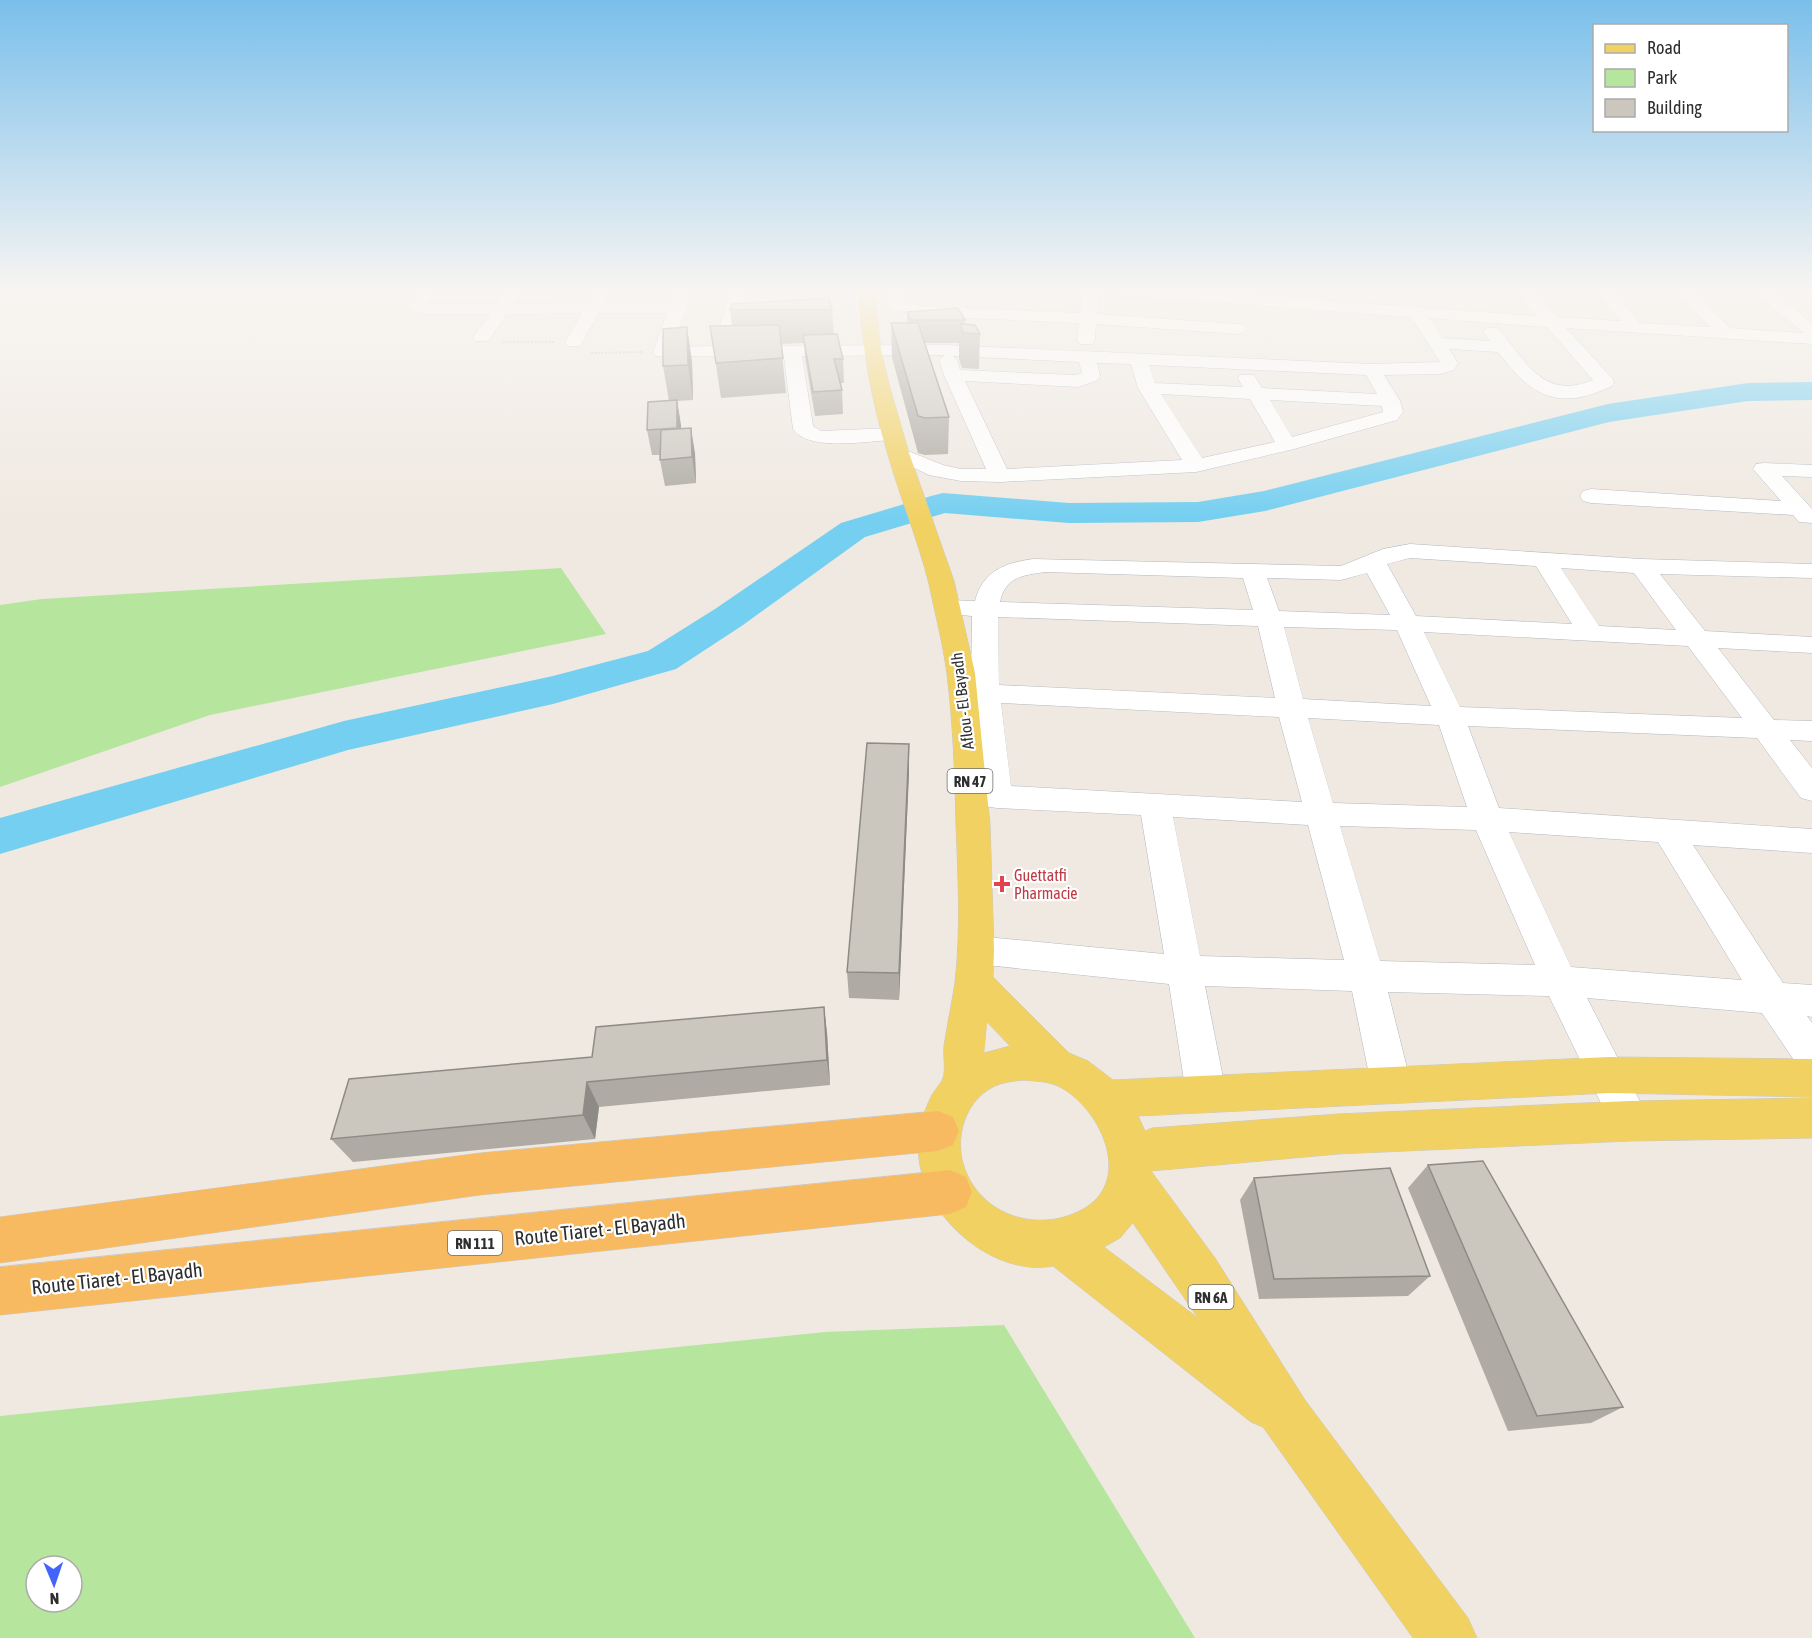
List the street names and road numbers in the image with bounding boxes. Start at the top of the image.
street label: Aflou - El Bayadh [947,651,978,750]
road number: RN 47 [948,769,992,793]
street label: Route Tiaret - El Bayadh [513,1209,687,1249]
road number: RN 111 [448,1231,502,1255]
street label: Route Tiaret - El Bayadh [30,1258,204,1298]
road number: RN 6A [1188,1285,1234,1309]

